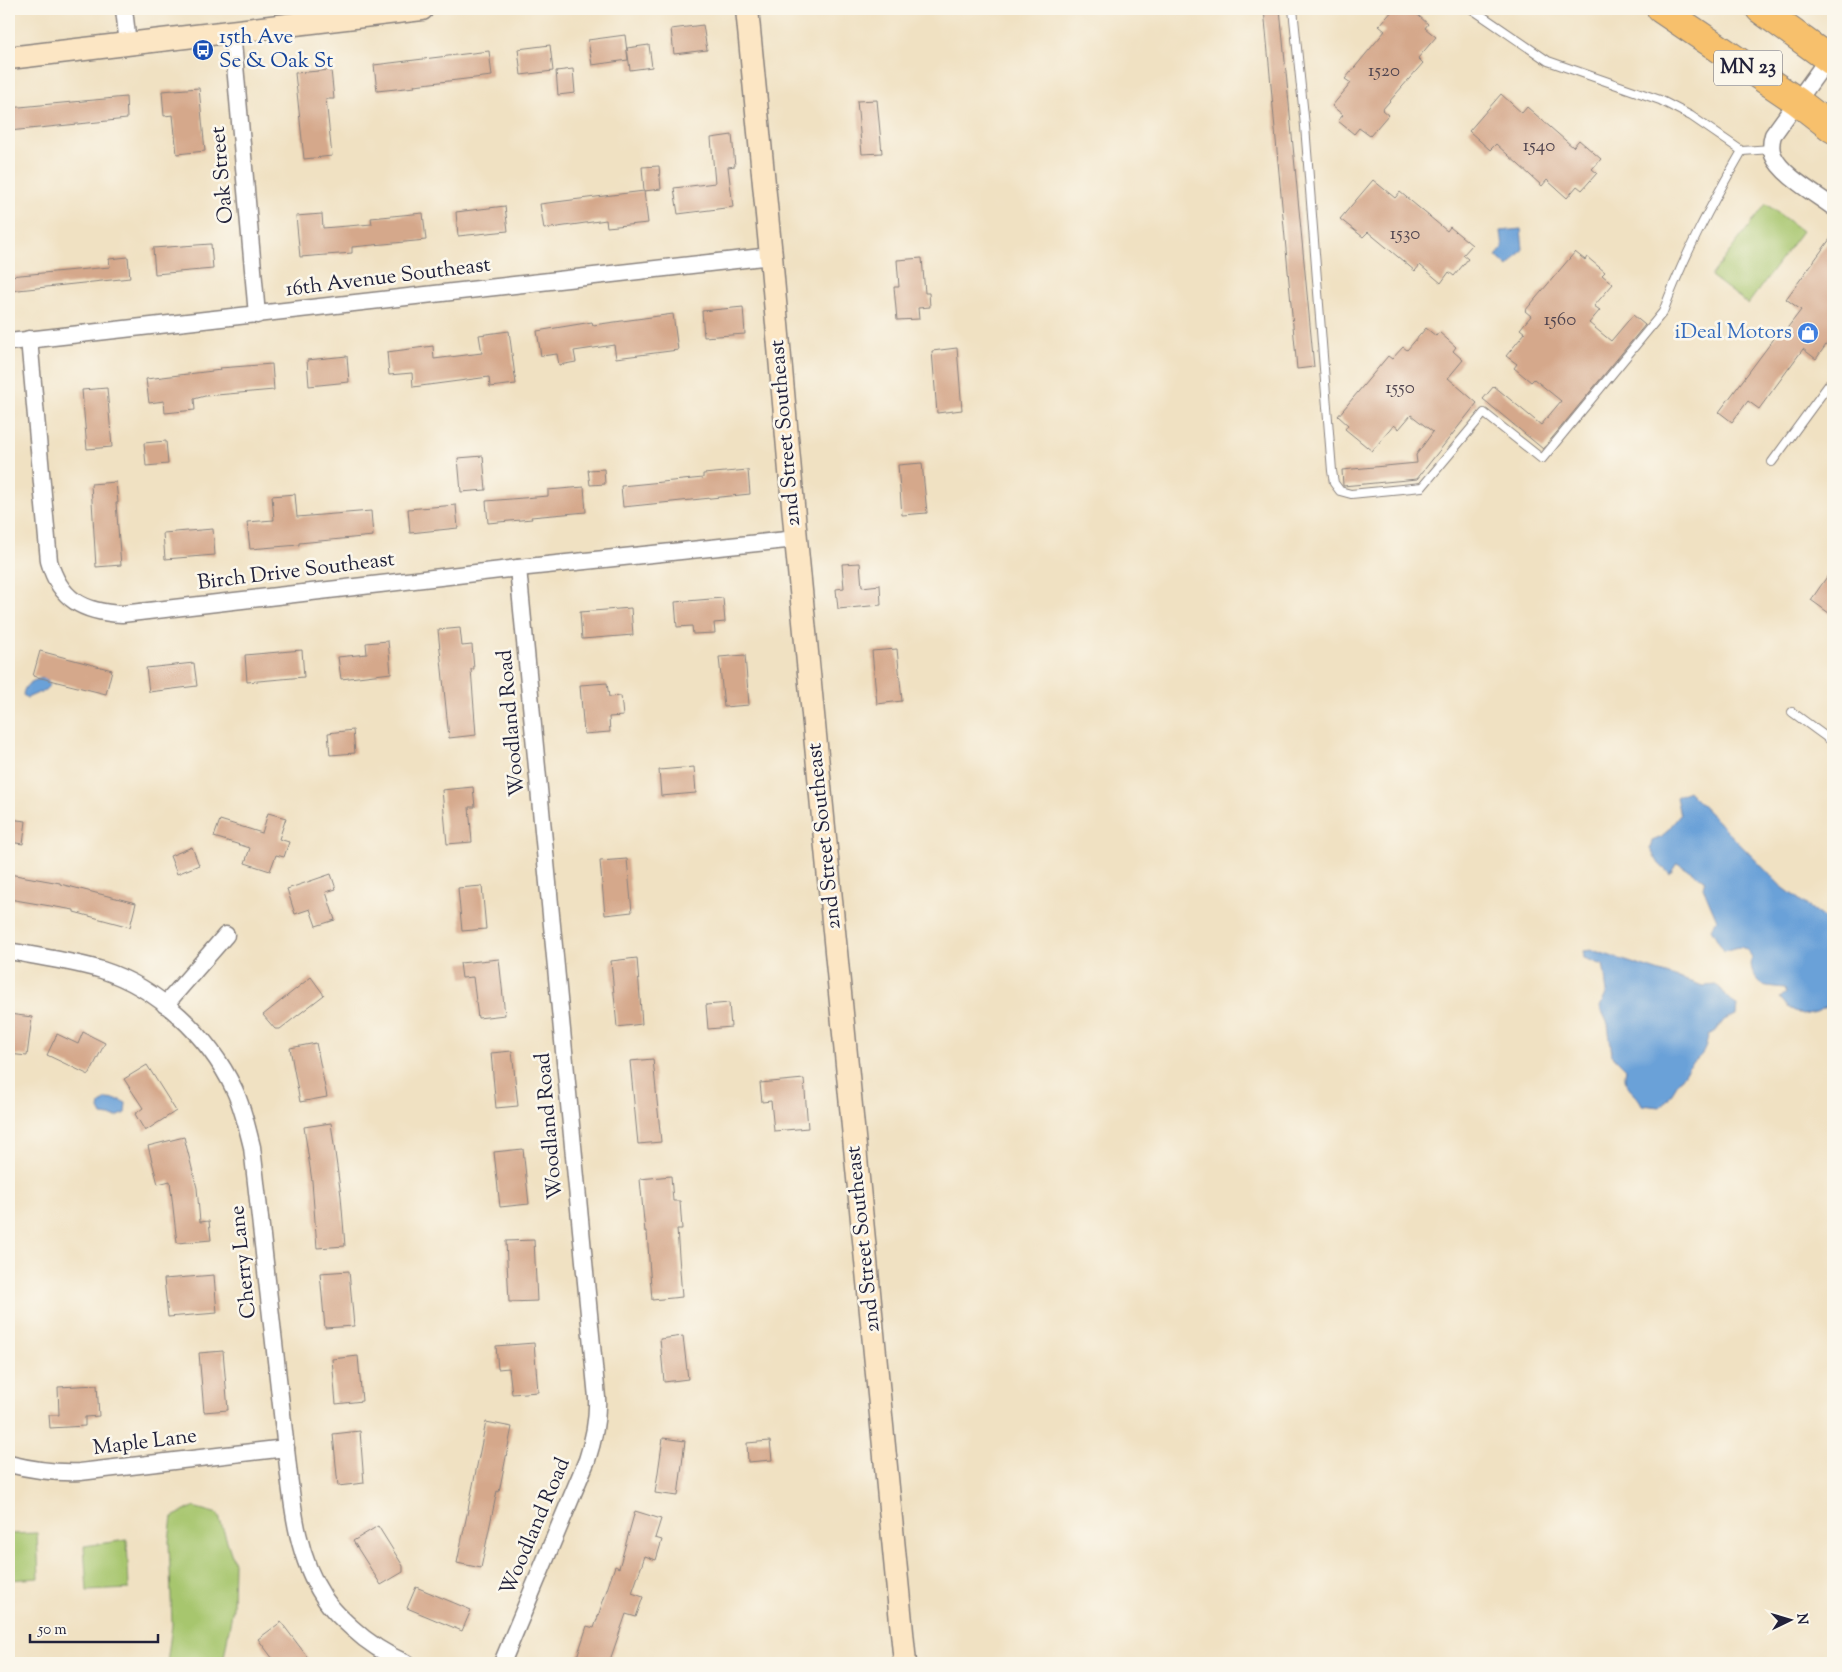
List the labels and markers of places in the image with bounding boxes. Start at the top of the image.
place label: 15th Ave Se & Oak St [219,23,333,77]
bus stop icon: 15th Ave Se & Oak St [191,38,215,62]
place label: iDeal Motors [1674,318,1792,348]
shop icon: iDeal Motors [1796,321,1820,345]

